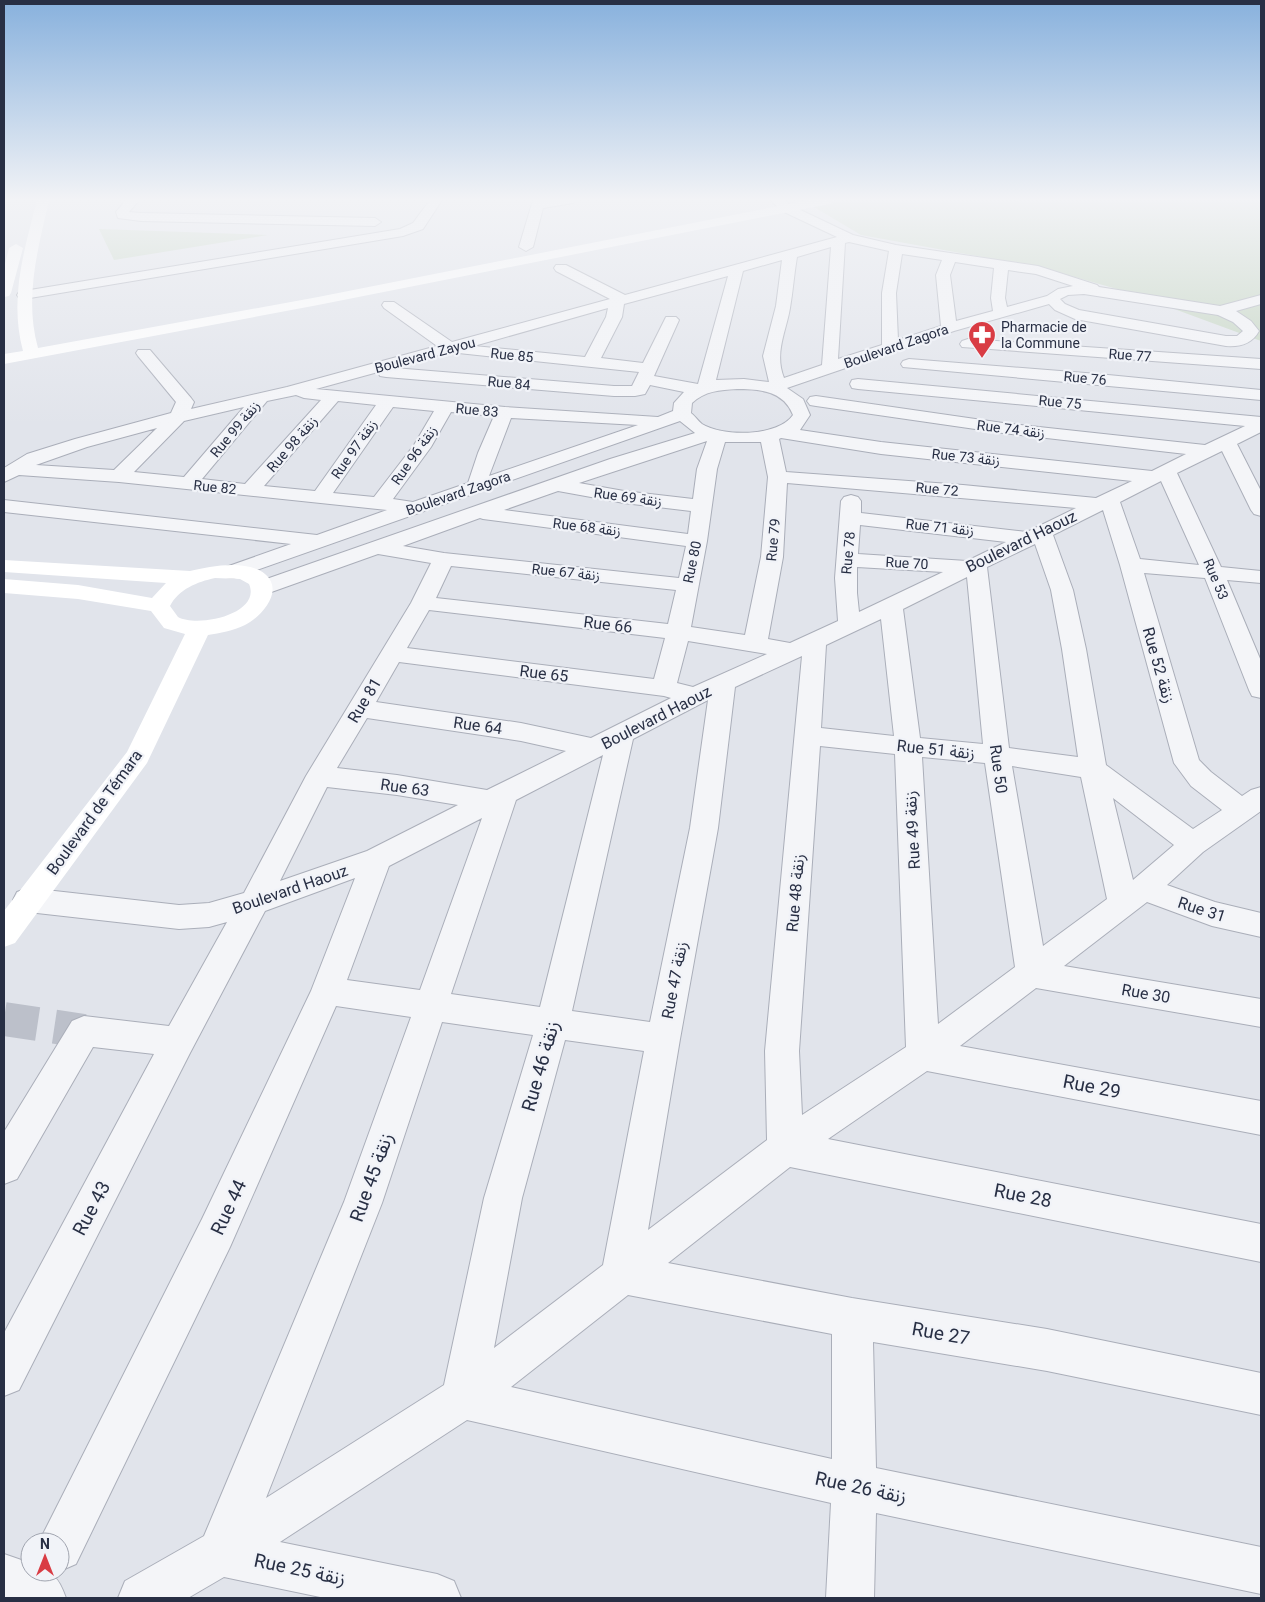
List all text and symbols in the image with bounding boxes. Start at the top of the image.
place label: Pharmacie de la Commune [1001,319,1087,351]
pharmacy icon: Pharmacie de la Commune [967,320,997,359]
street label: Boulevard Zagora [842,321,950,371]
street label: Boulevard Zayou [373,334,477,376]
street label: Rue 85 [490,345,534,365]
street label: Rue 77 [1108,346,1152,364]
street label: Rue 76 [1063,368,1107,388]
street label: Rue 84 [487,373,531,393]
street label: Rue 75 [1038,392,1082,412]
street label: Rue 99 زنقة [207,398,264,461]
street label: Rue 83 [455,400,499,420]
street label: Rue 98 زنقة [263,413,321,476]
street label: Rue 97 زنقة [328,416,381,482]
street label: Rue 74 زنقة [976,417,1046,442]
street label: Rue 96 زنقة [388,422,441,488]
street label: Rue 73 زنقة [931,445,1001,470]
street label: Boulevard Zagora [404,468,512,518]
street label: Rue 82 [193,477,237,497]
street label: Rue 72 [915,479,959,499]
street label: Rue 69 زنقة [593,484,663,511]
street label: Boulevard Haouz [963,506,1080,576]
street label: Rue 68 زنقة [552,515,622,540]
street label: Rue 71 زنقة [905,515,975,540]
street label: Rue 79 [763,518,783,562]
street label: Rue 78 [838,531,858,575]
street label: Rue 80 [680,539,704,585]
street label: Rue 70 [885,554,929,572]
street label: Rue 53 [1200,556,1232,602]
street label: Rue 67 زنقة [531,560,601,585]
street label: Rue 66 [582,612,633,637]
street label: Rue 52 زنقة [1139,625,1178,705]
street label: Rue 65 [518,661,569,686]
street label: Rue 81 [344,674,385,726]
street label: Boulevard Haouz [598,682,714,753]
street label: Rue 64 [452,713,504,738]
street label: Rue 51 زنقة [896,736,976,763]
street label: Rue 50 [986,743,1011,795]
street label: Boulevard de Témara [43,746,146,878]
street label: Rue 63 [379,775,431,800]
street label: Rue 49 زنقة [901,790,924,870]
street label: Rue 48 زنقة [783,853,808,933]
street label: Boulevard Haouz [230,861,350,918]
street label: Rue 31 [1176,893,1228,926]
street label: Rue 47 زنقة [658,940,691,1020]
street label: Rue 30 [1120,980,1172,1007]
street label: Rue 46 زنقة [517,1018,564,1114]
street label: Rue 29 [1061,1070,1123,1103]
street label: Rue 45 زنقة [345,1129,398,1225]
street label: Rue 44 [206,1176,251,1239]
street label: Rue 43 [68,1177,115,1239]
street label: Rue 28 [992,1179,1054,1212]
street label: Rue 27 [910,1317,972,1350]
street label: Rue 26 زنقة [813,1467,909,1508]
north arrow [20,1532,70,1582]
text: N [40,1536,50,1552]
street label: Rue 25 زنقة [252,1549,348,1590]

